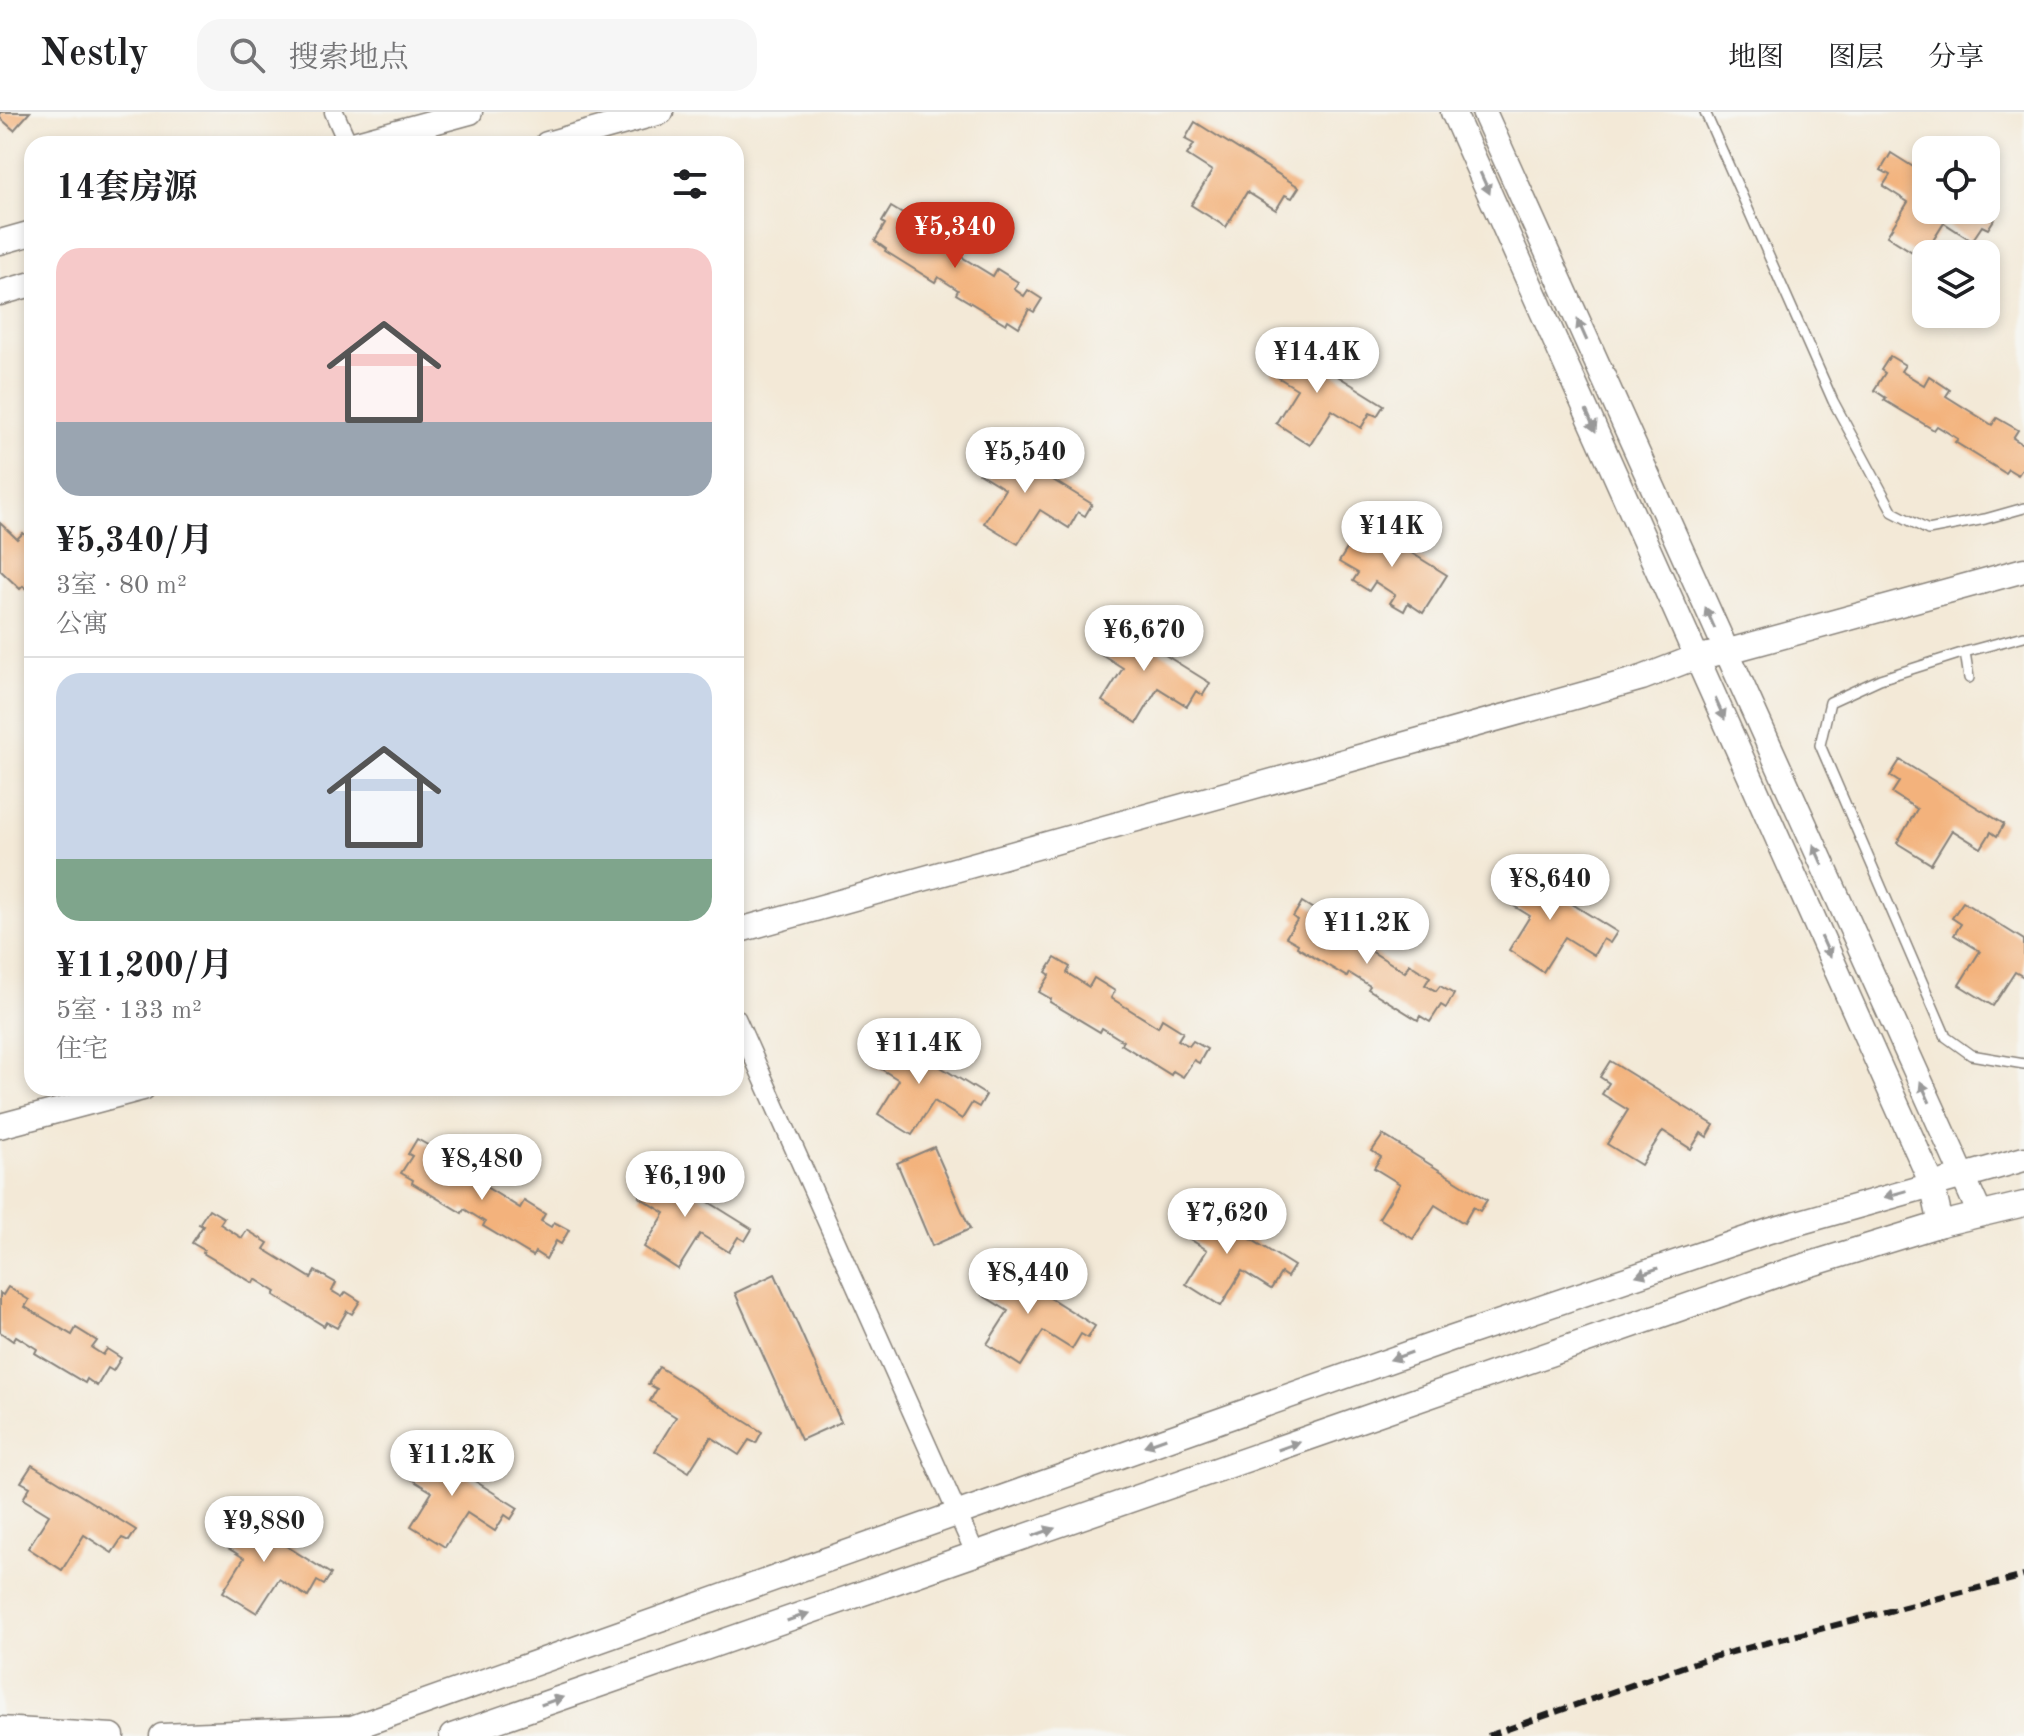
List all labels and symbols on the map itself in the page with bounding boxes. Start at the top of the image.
one-way arrow [1478,171,1492,195]
pin: ¥5,340 [890,202,1020,270]
one-way arrow [1575,318,1588,342]
pin: ¥14.4K [1252,327,1382,395]
one-way arrow [1584,409,1598,432]
pin: ¥5,540 [960,427,1090,495]
pin: ¥14K [1345,501,1439,569]
pin: ¥6,670 [1079,605,1209,673]
one-way arrow [1704,607,1717,630]
one-way arrow [1713,697,1726,721]
one-way arrow [1811,843,1825,867]
pin: ¥8,640 [1485,854,1615,922]
pin: ¥11.2K [1302,898,1432,966]
one-way arrow [1819,935,1832,958]
pin: ¥11.4K [854,1018,984,1086]
one-way arrow [1919,1080,1932,1104]
pin: ¥8,480 [417,1134,547,1202]
pin: ¥6,190 [620,1151,750,1219]
pin: ¥7,620 [1162,1188,1292,1256]
one-way arrow [1882,1189,1907,1201]
pin: ¥8,440 [963,1248,1093,1316]
one-way arrow [1635,1267,1659,1279]
one-way arrow [1389,1351,1413,1363]
pin: ¥11.2K [387,1430,517,1498]
one-way arrow [1143,1437,1167,1449]
one-way arrow [1278,1439,1302,1451]
pin: ¥9,880 [199,1496,329,1564]
one-way arrow [1032,1525,1056,1537]
one-way arrow [786,1610,810,1622]
one-way arrow [541,1695,565,1707]

